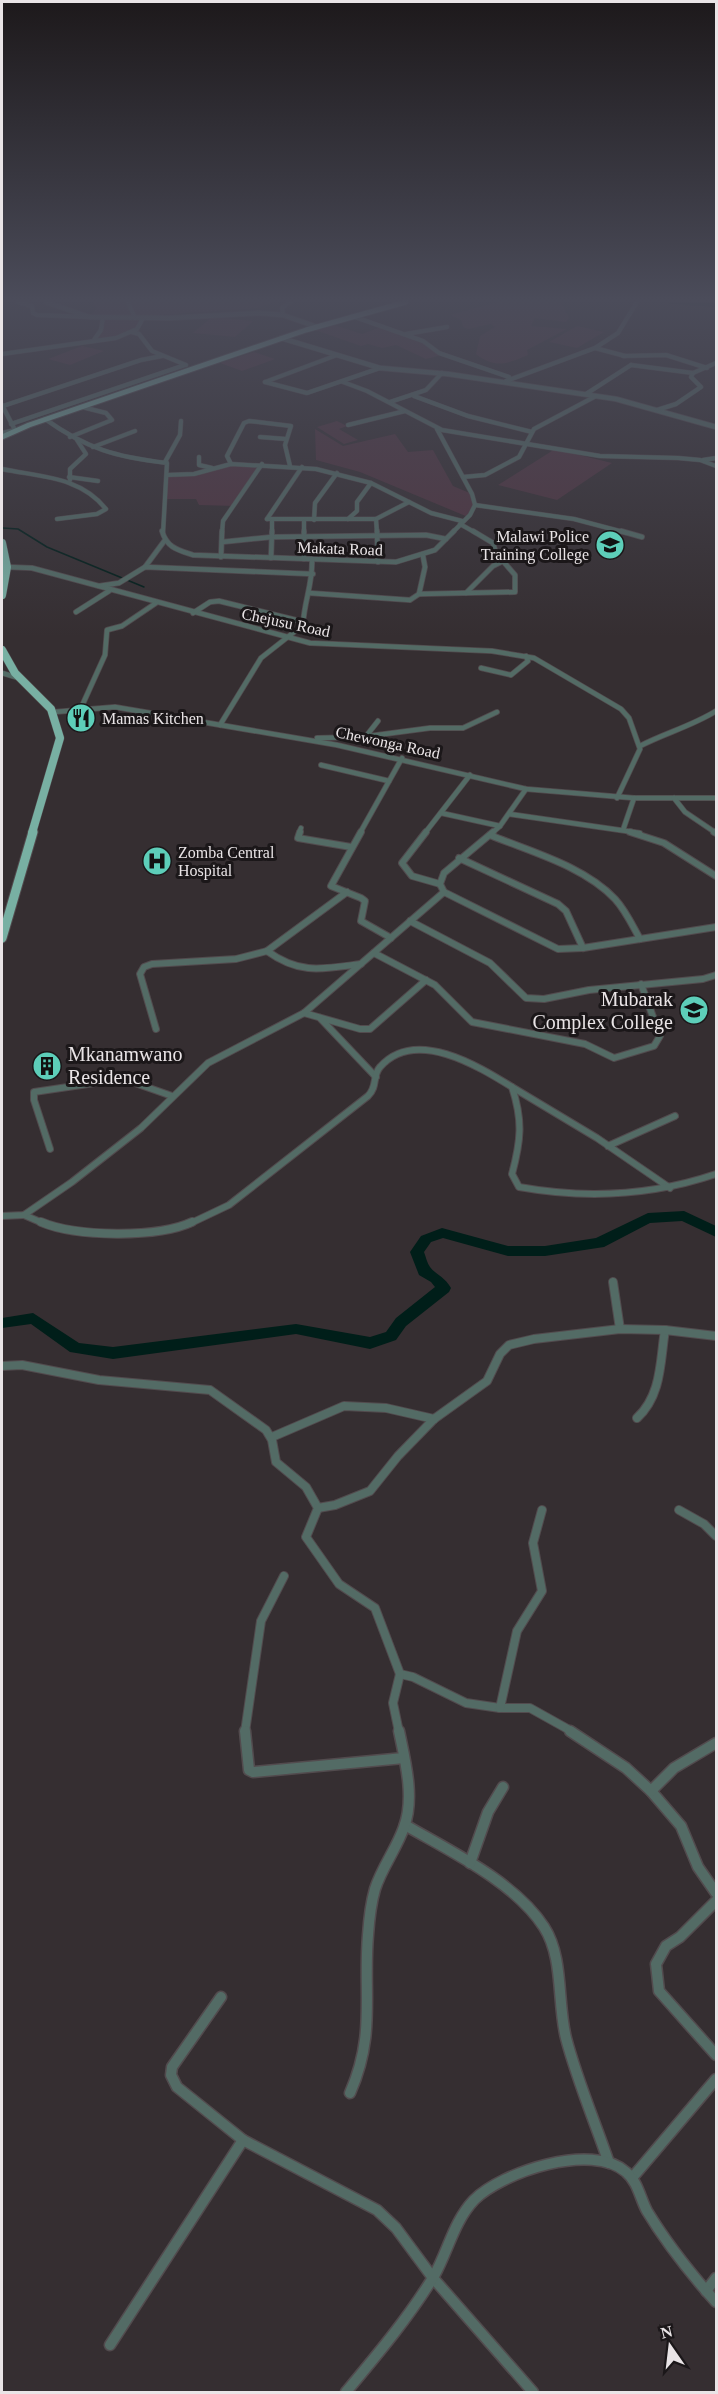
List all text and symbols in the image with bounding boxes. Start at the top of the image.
place label: Malawi Police Training College [481,528,589,564]
school or university icon: Malawi Police Training College [594,529,626,561]
street label: Makata Road [297,539,383,558]
street label: Chejusu Road [240,605,332,641]
restaurant icon: Mamas Kitchen [65,702,97,734]
place label: Mamas Kitchen [102,710,204,727]
street label: Chewonga Road [334,723,442,763]
place label: Zomba Central Hospital [178,844,275,880]
hospital icon: Zomba Central Hospital [141,845,173,877]
place label: Mubarak Complex College [532,988,673,1034]
school or university icon: Mubarak Complex College [678,994,710,1026]
place label: Mkanamwano Residence [68,1043,182,1088]
building icon: Mkanamwano Residence [31,1050,63,1082]
north arrow [640,2316,700,2376]
text: N [659,2322,675,2342]

